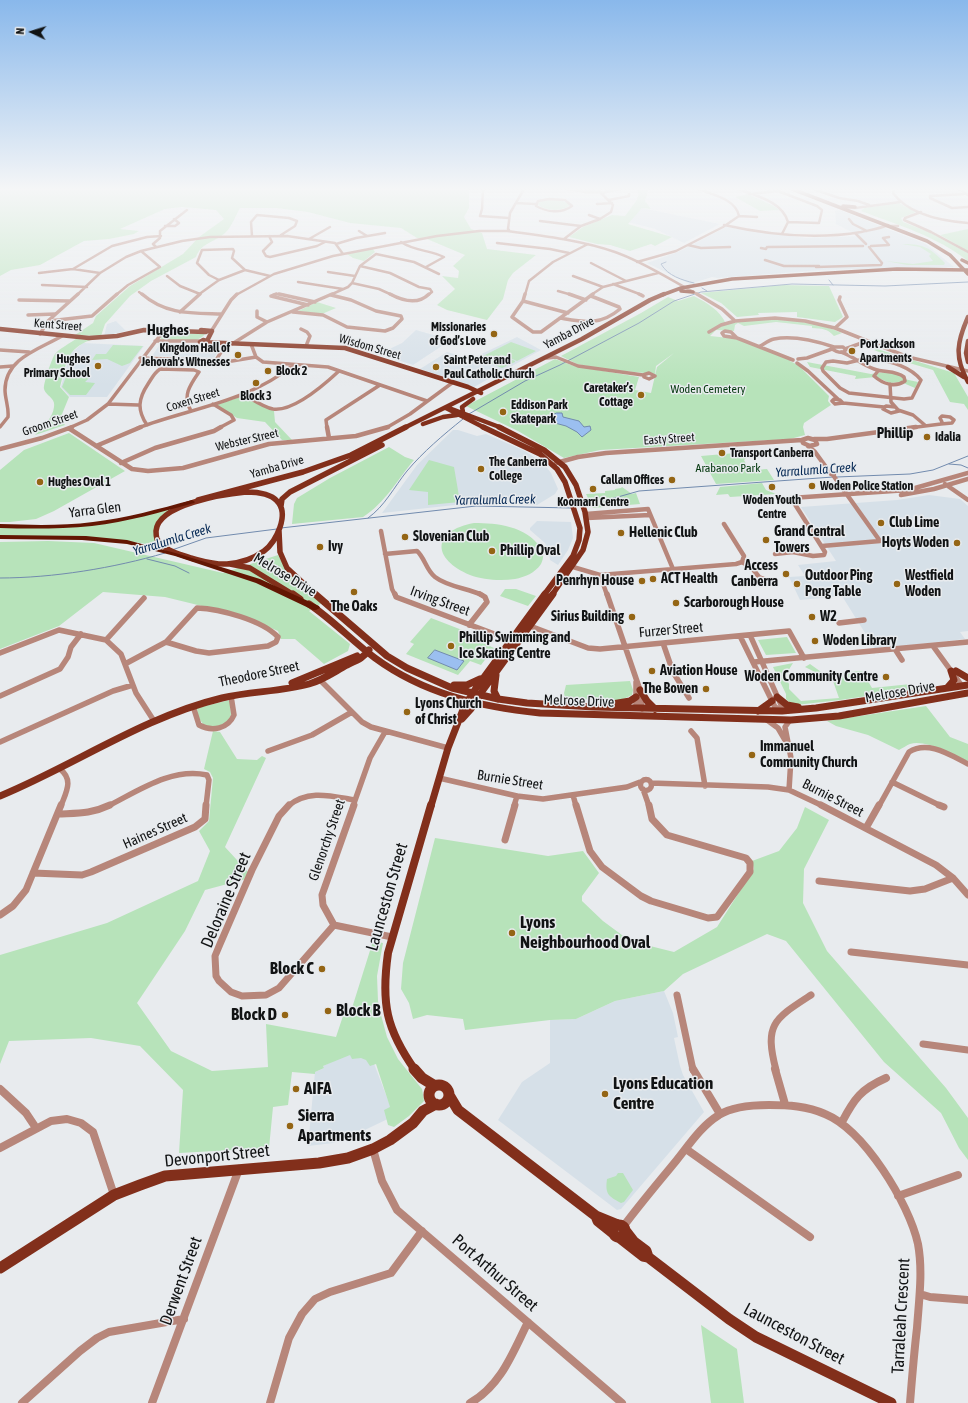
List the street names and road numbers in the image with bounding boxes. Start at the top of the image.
street label: Yamba Drive [541,314,597,352]
street label: Kent Street [33,316,83,334]
street label: Wisdom Street [337,331,403,363]
street label: Coxen Street [165,385,221,415]
street label: Groom Street [20,407,80,439]
street label: Webster Street [214,426,280,454]
street label: Easty Street [643,430,695,448]
street label: Yamba Drive [249,452,305,482]
street label: Yarra Glen [68,498,122,522]
street label: Melrose Drive [250,550,320,600]
street label: Irving Street [408,582,472,620]
street label: Furzer Street [638,619,704,641]
street label: Theodore Street [217,657,301,691]
street label: Melrose Drive [864,678,936,706]
street label: Melrose Drive [543,691,615,711]
street label: Burnie Street [476,766,544,794]
street label: Burnie Street [800,775,866,821]
street label: Glenorchy Street [305,797,349,883]
street label: Haines Street [120,809,190,853]
street label: Launceston Street [362,841,412,953]
street label: Deloraine Street [197,849,255,951]
street label: Devonport Street [163,1140,271,1172]
street label: Port Arthur Street [448,1230,542,1316]
street label: Derwent Street [156,1234,206,1328]
street label: Tarraleah Crescent [888,1258,914,1374]
street label: Launceston Street [740,1299,848,1369]

